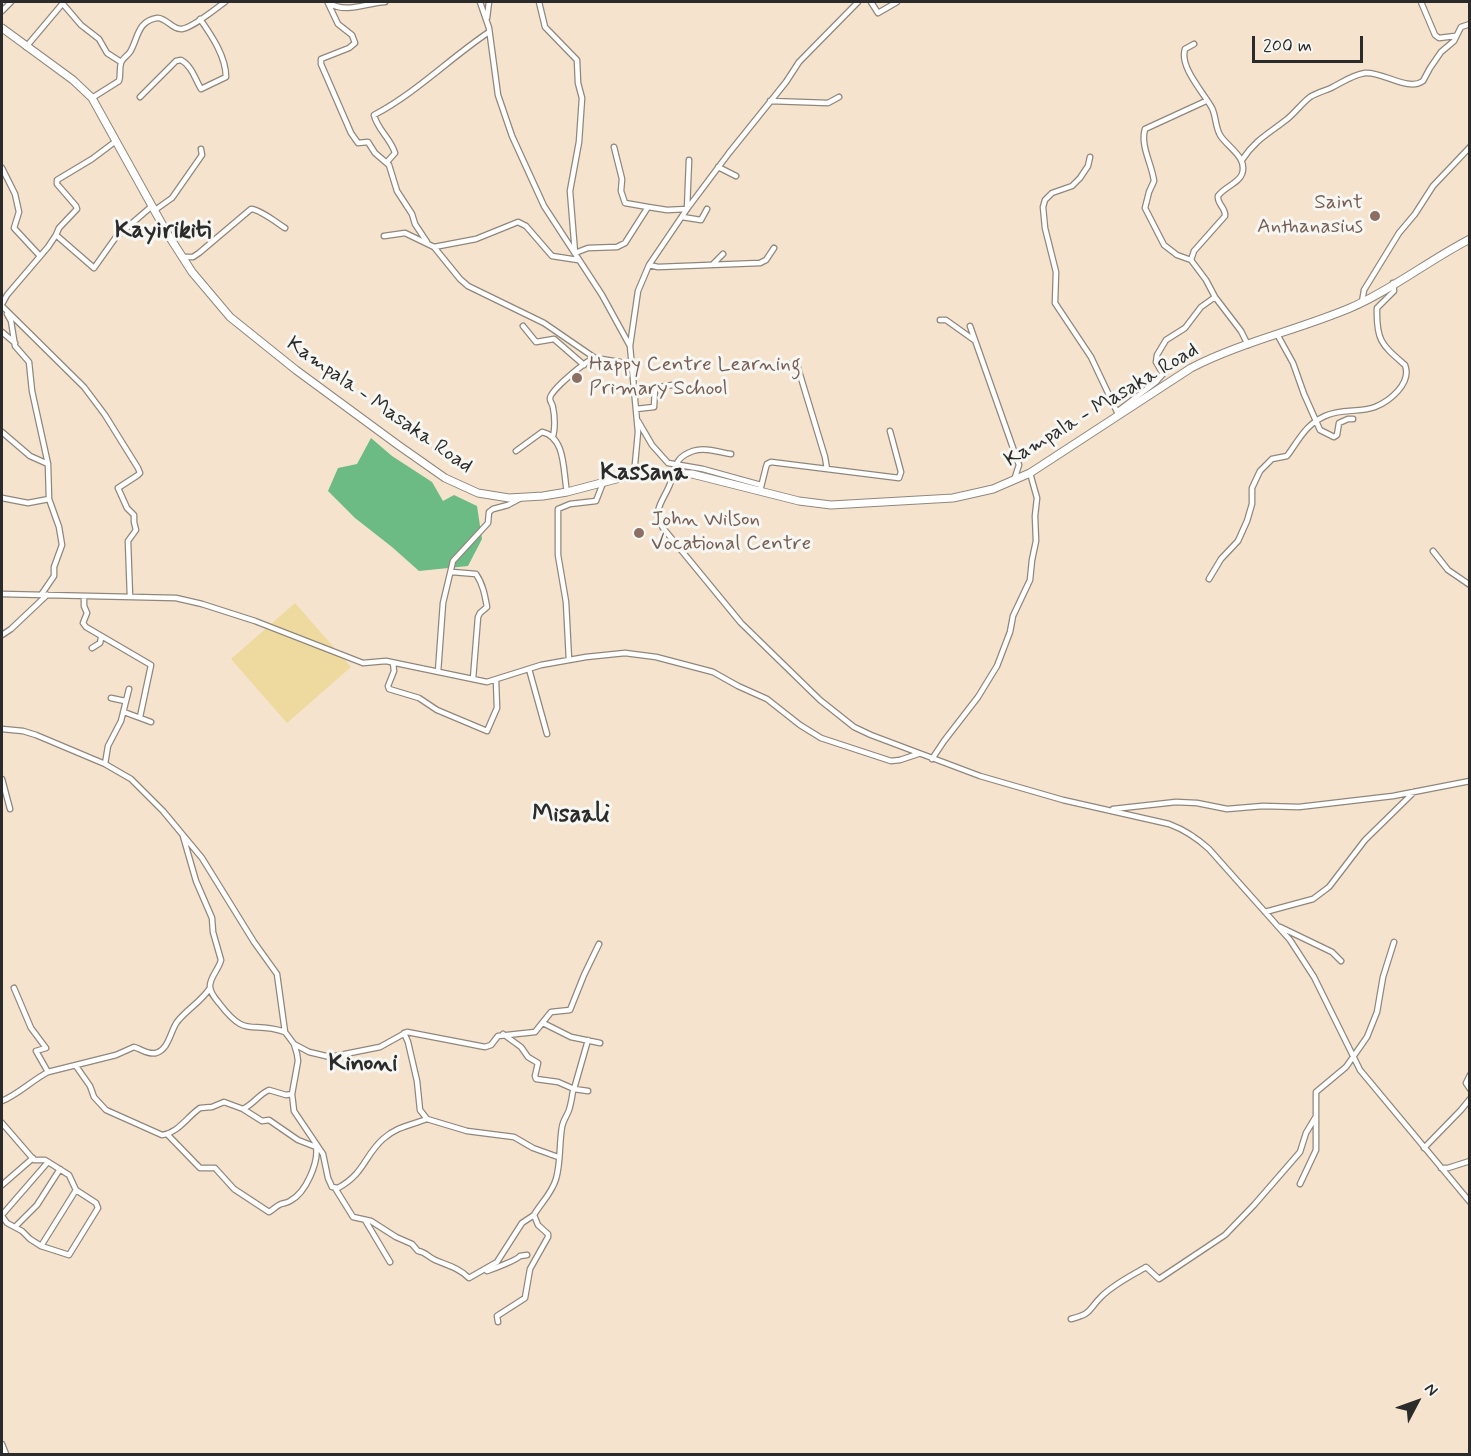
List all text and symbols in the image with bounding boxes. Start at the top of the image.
scale bar [1255,24,1366,62]
text: 200 m [1263,34,1312,58]
place label: Saint Anthanasius [1257,191,1363,241]
marker: Saint Anthanasius [1368,209,1382,223]
district label: Kayirikiti [115,218,211,246]
street label: Kampala - Masaka Road [281,332,477,480]
street label: Kampala - Masaka Road [1001,338,1203,474]
place label: Happy Centre Learning Primary School [589,353,801,403]
marker: Happy Centre Learning Primary School [570,371,584,385]
district label: Kassana [600,460,688,488]
place label: John Wilson Vocational Centre [651,508,811,558]
marker: John Wilson Vocational Centre [632,526,646,540]
district label: Misaali [532,802,610,830]
district label: Kinoni [328,1051,398,1079]
north arrow [1387,1372,1447,1432]
text: N [1420,1379,1442,1401]

